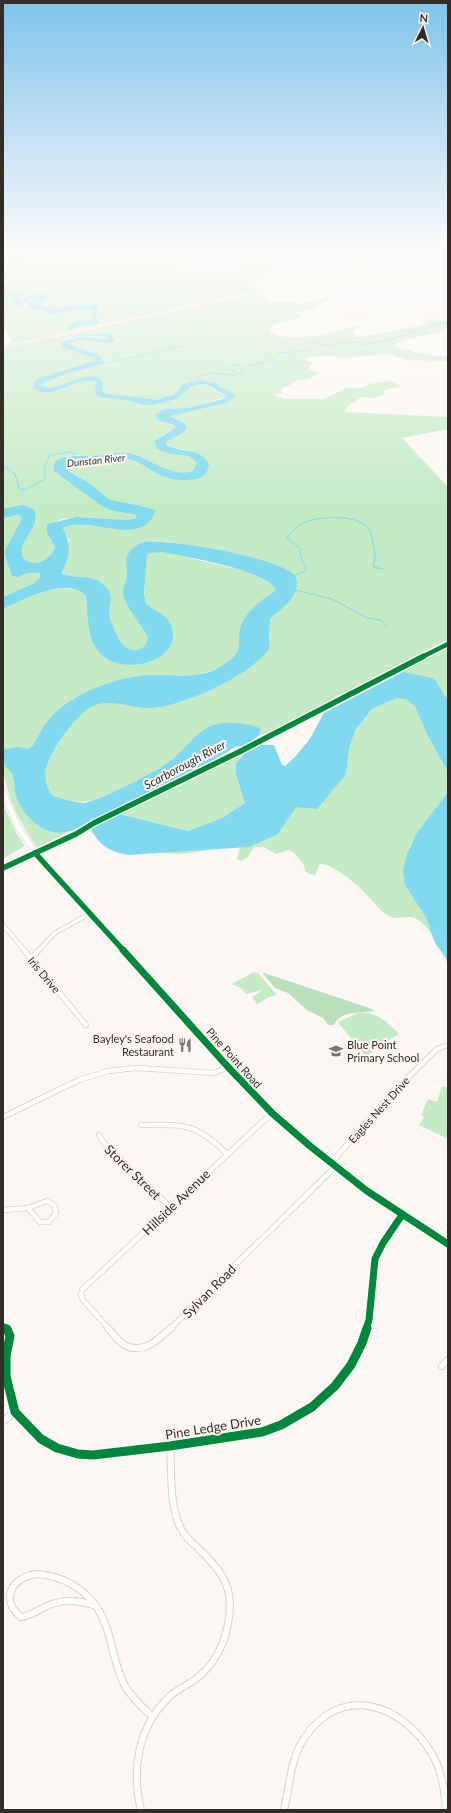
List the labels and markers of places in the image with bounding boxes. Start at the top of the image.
place label: Bayley's Seafood Restaurant [93,1032,174,1058]
restaurant icon: Bayley's Seafood Restaurant [177,1037,193,1053]
place label: Blue Point Primary School [347,1038,419,1064]
school or university icon: Blue Point Primary School [328,1043,344,1059]

